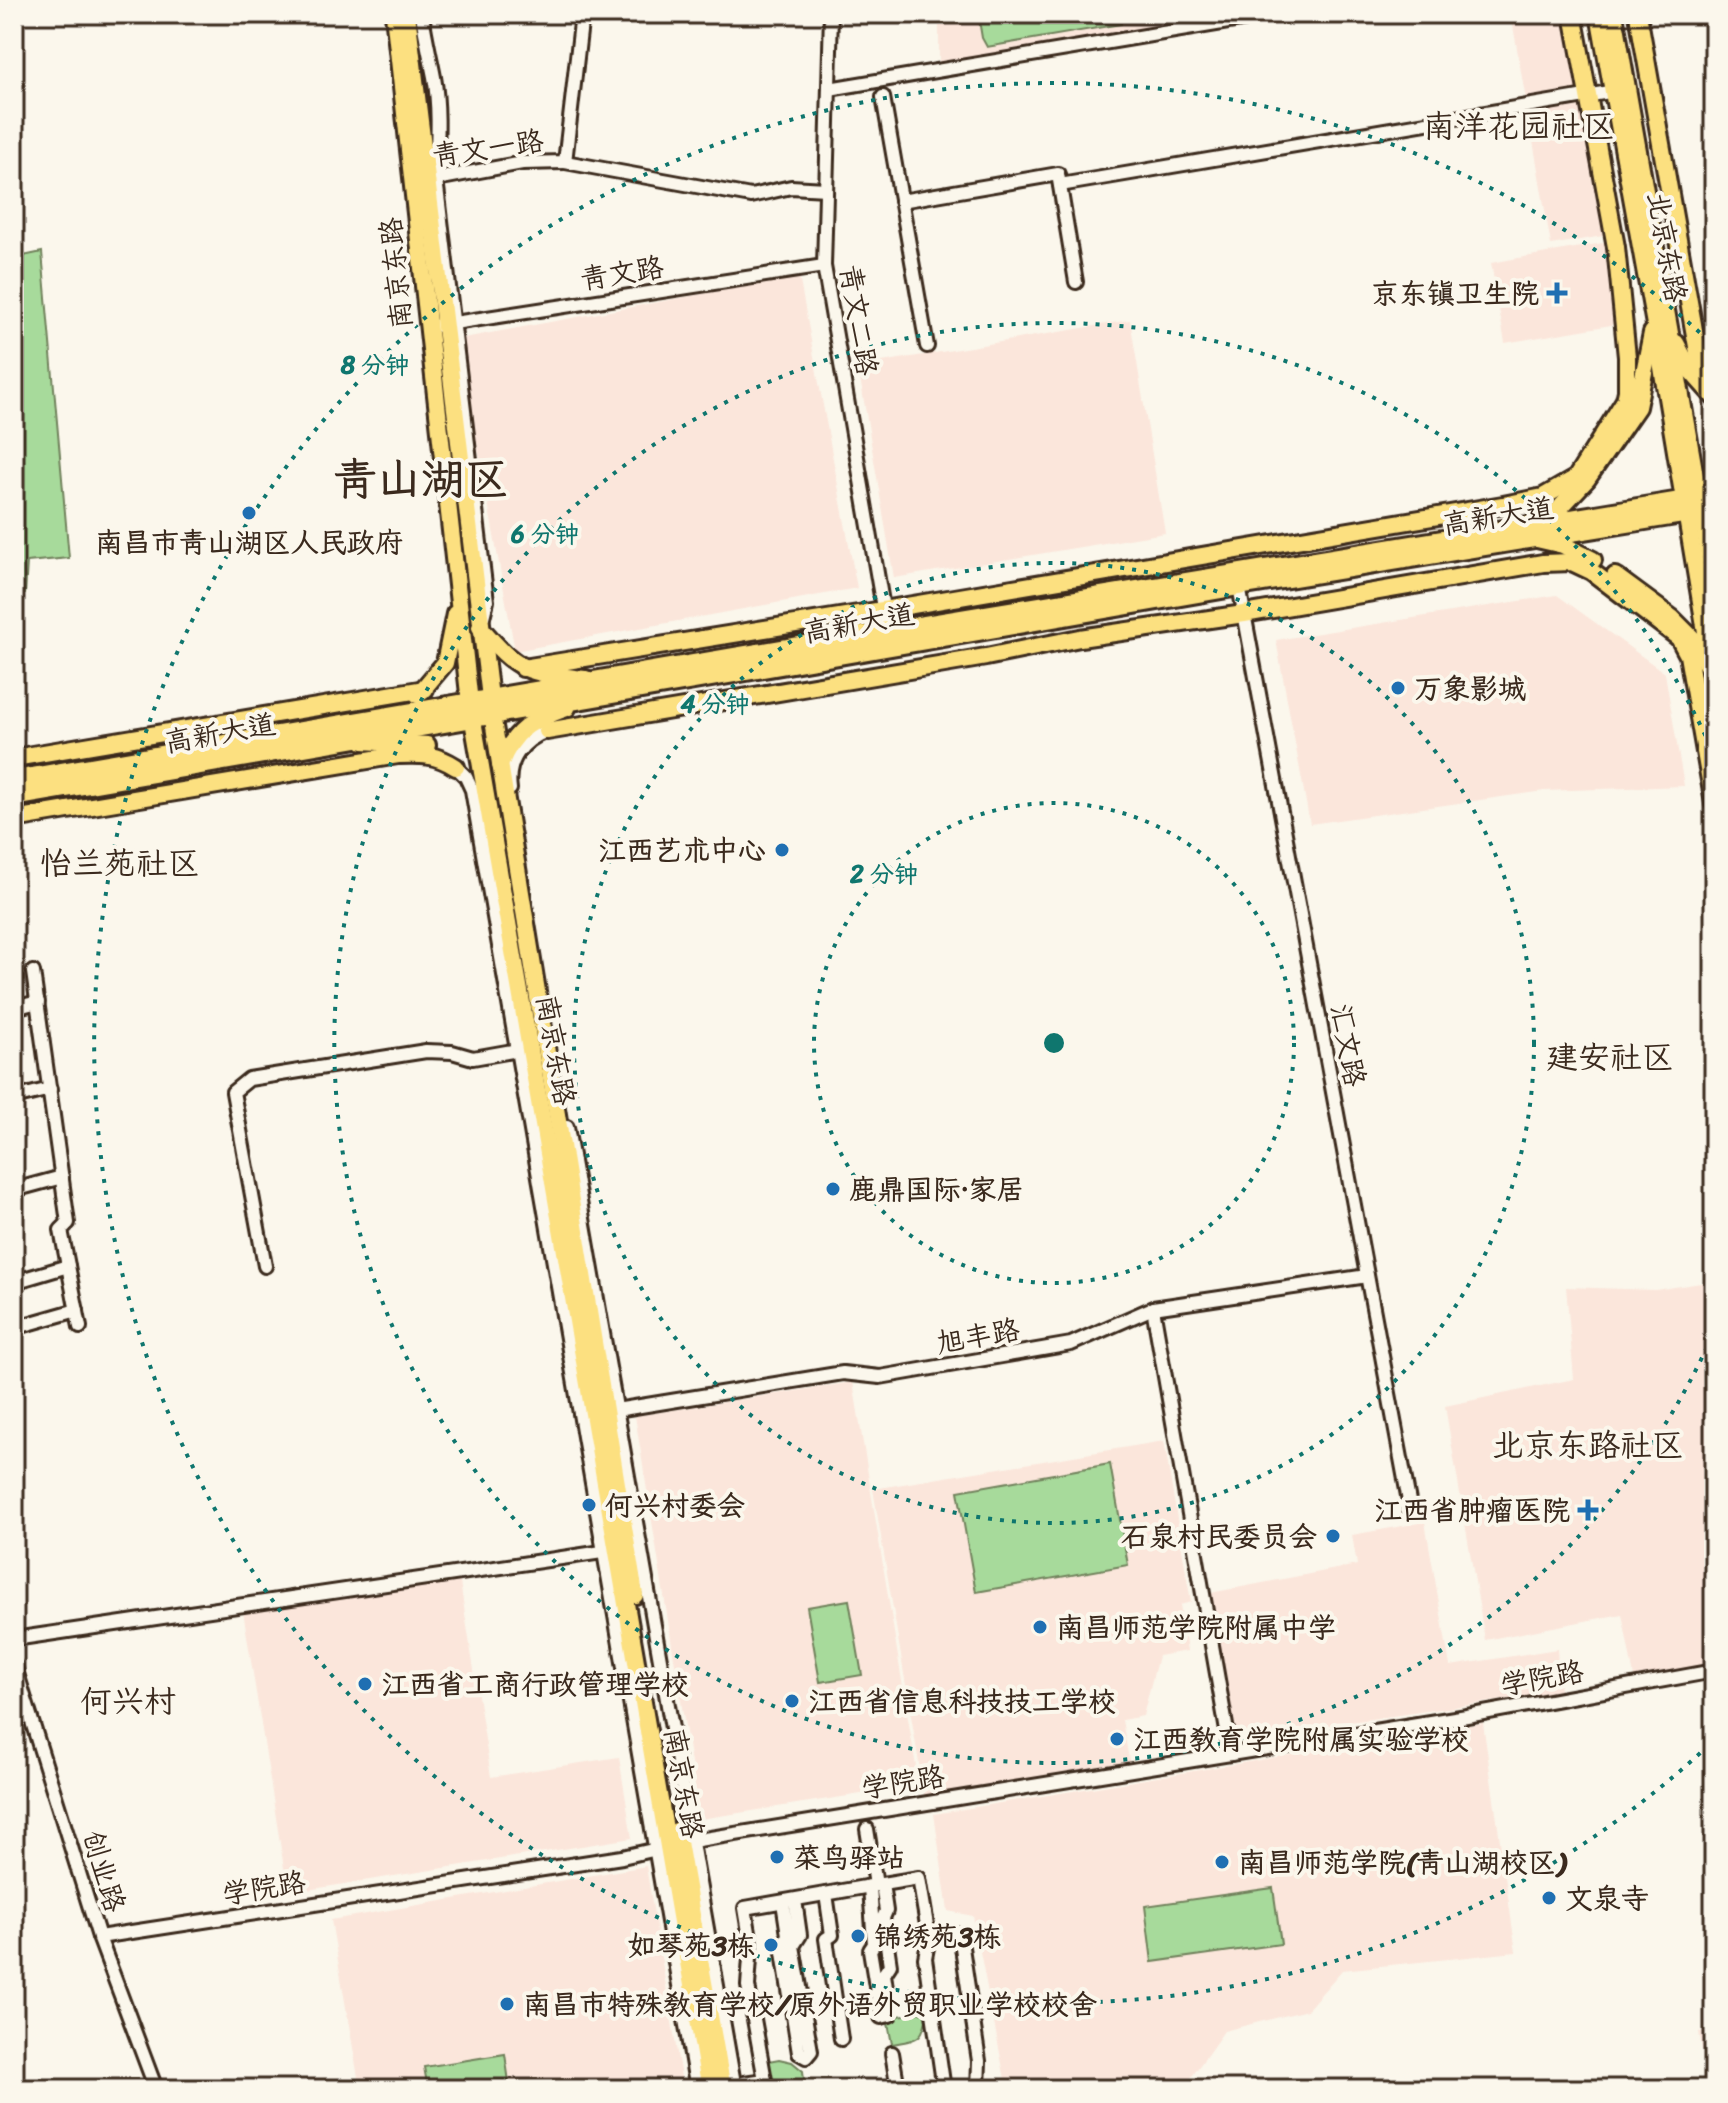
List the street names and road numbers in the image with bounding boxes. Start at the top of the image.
street label: 青文一路 [429,116,547,180]
street label: 北京东路 [1633,188,1701,306]
street label: 南京东路 [366,215,426,331]
street label: 青文路 [577,242,667,304]
street label: 青文二路 [826,261,892,379]
street label: 高新大道 [1439,483,1557,549]
street label: 高新大道 [800,589,918,657]
street label: 高新大道 [161,699,279,767]
street label: 南京东路 [522,991,590,1109]
street label: 汇文路 [1316,999,1380,1091]
street label: 旭丰路 [932,1305,1024,1367]
street label: 学院路 [1496,1647,1588,1709]
street label: 南京东路 [650,1724,718,1842]
street label: 学院路 [858,1751,948,1813]
street label: 创业路 [68,1824,140,1918]
street label: 学院路 [219,1857,309,1919]

